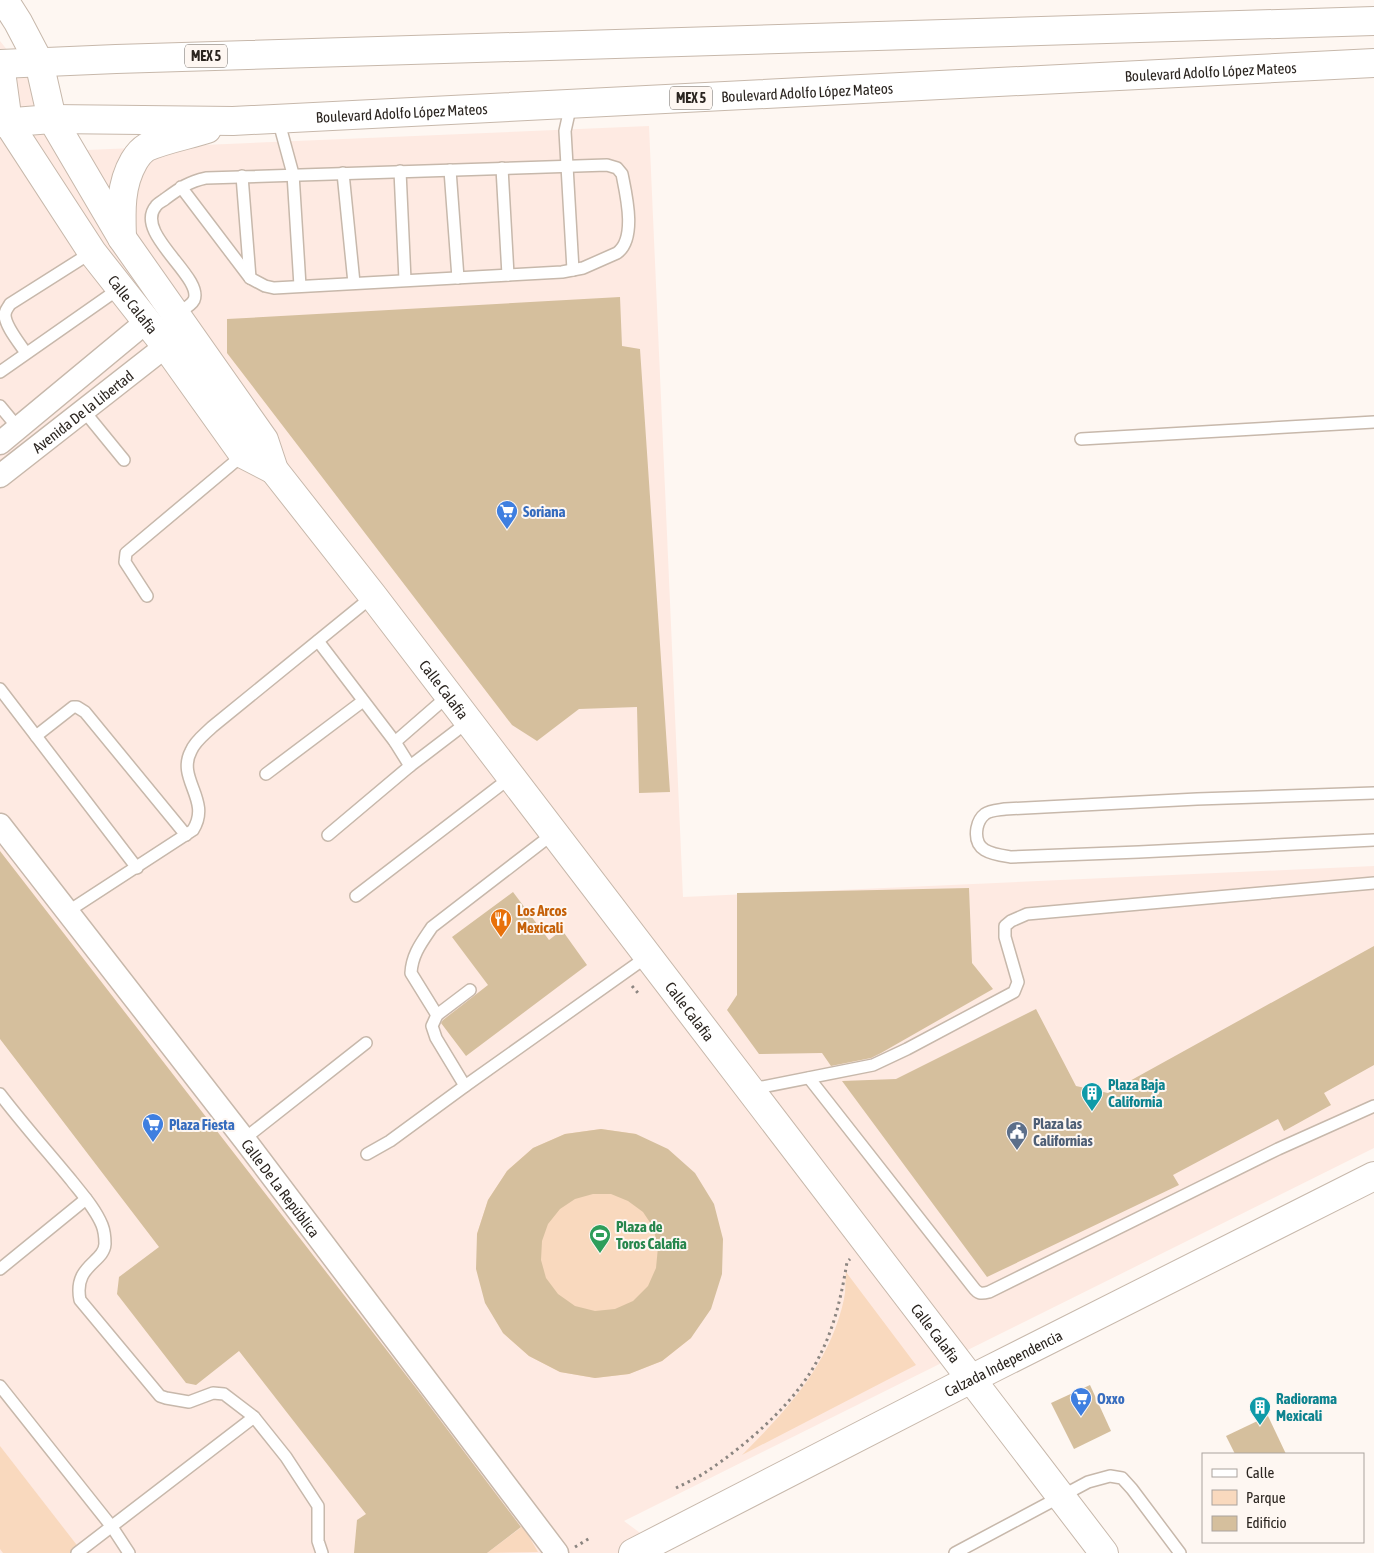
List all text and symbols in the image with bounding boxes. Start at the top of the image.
road number: MEX 5 [185,44,227,68]
street label: Boulevard Adolfo López Mateos [1124,58,1297,84]
street label: Boulevard Adolfo López Mateos [721,79,893,105]
road number: MEX 5 [670,86,712,110]
street label: Boulevard Adolfo López Mateos [315,100,488,125]
street label: Calle Calafia [105,272,161,337]
street label: Avenida De la Libertad [29,367,136,456]
supermarket icon: Soriana [495,499,519,530]
place label: Soriana [523,503,565,520]
street label: Calle Calafia [416,656,472,722]
place label: Los Arcos Mexicali [517,902,568,936]
restaurant icon: Los Arcos Mexicali [489,907,513,938]
street label: Calle Calafia [662,978,718,1044]
place label: Plaza Baja California [1108,1076,1165,1110]
building icon: Plaza Baja California [1080,1081,1104,1112]
supermarket icon: Plaza Fiesta [141,1112,165,1143]
place label: Plaza las Californias [1033,1115,1093,1149]
place label: Plaza Fiesta [169,1116,235,1133]
public building icon: Plaza las Californias [1005,1120,1029,1151]
street label: Calle De La República [239,1136,323,1240]
place label: Plaza de Toros Calafia [616,1218,687,1252]
sports icon: Plaza de Toros Calafia [588,1223,612,1254]
street label: Calle Calafia [908,1300,964,1366]
street label: Calzada Independencia [941,1326,1065,1400]
supermarket icon: Oxxo [1069,1386,1093,1417]
place label: Oxxo [1097,1390,1125,1407]
place label: Radiorama Mexicali [1276,1390,1337,1424]
building icon: Radiorama Mexicali [1248,1395,1272,1426]
legend [1202,1453,1364,1543]
text: Calle [1246,1464,1275,1481]
text: Parque [1246,1489,1286,1506]
text: Edificio [1246,1514,1287,1531]

